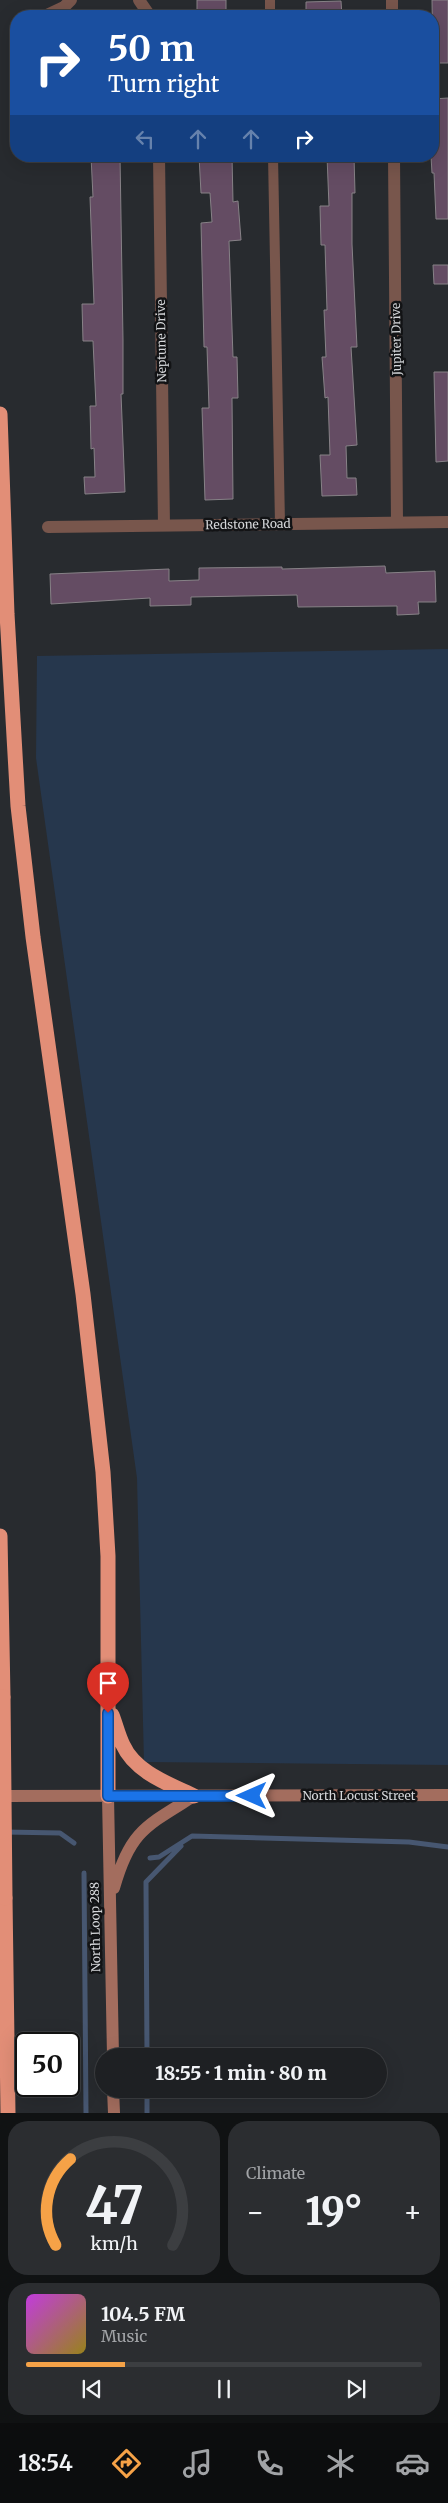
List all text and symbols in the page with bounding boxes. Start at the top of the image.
text: 50 m [108,27,195,71]
icon: right [25,30,90,95]
text: Turn right [108,70,219,98]
icon: left [131,125,159,153]
icon: ahead [184,125,212,153]
icon: ahead [237,125,265,153]
icon: right [290,125,318,153]
street label: Neptune Drive [153,299,169,383]
street label: Jupiter Drive [388,303,404,376]
street label: Redstone Road [205,516,291,532]
pin [87,1662,129,1713]
icon: arrive [94,1669,122,1697]
position arrow [225,1769,277,1821]
street label: North Locust Street [302,1788,416,1803]
street label: North Loop 288 [87,1882,103,1972]
speed limit sign: 50 [15,2032,80,2097]
text: 18:55 · 1 min · 80 m [155,2061,327,2085]
text: Climate [246,2163,305,2183]
text: 47 [85,2173,143,2238]
text: 19° [305,2188,363,2235]
text: − [246,2194,265,2230]
text: + [403,2194,422,2230]
text: km/h [90,2232,138,2255]
text: 104.5 FM [101,2302,185,2326]
text: Music [101,2326,147,2346]
icon: previous [78,2375,106,2403]
icon: pause [210,2375,238,2403]
icon: next [342,2375,370,2403]
icon: directions [109,2446,144,2481]
icon: music [180,2446,215,2481]
icon: phone [252,2446,287,2481]
icon: climate [323,2446,358,2481]
icon: car [395,2446,430,2481]
text: 18:54 [18,2449,73,2477]

